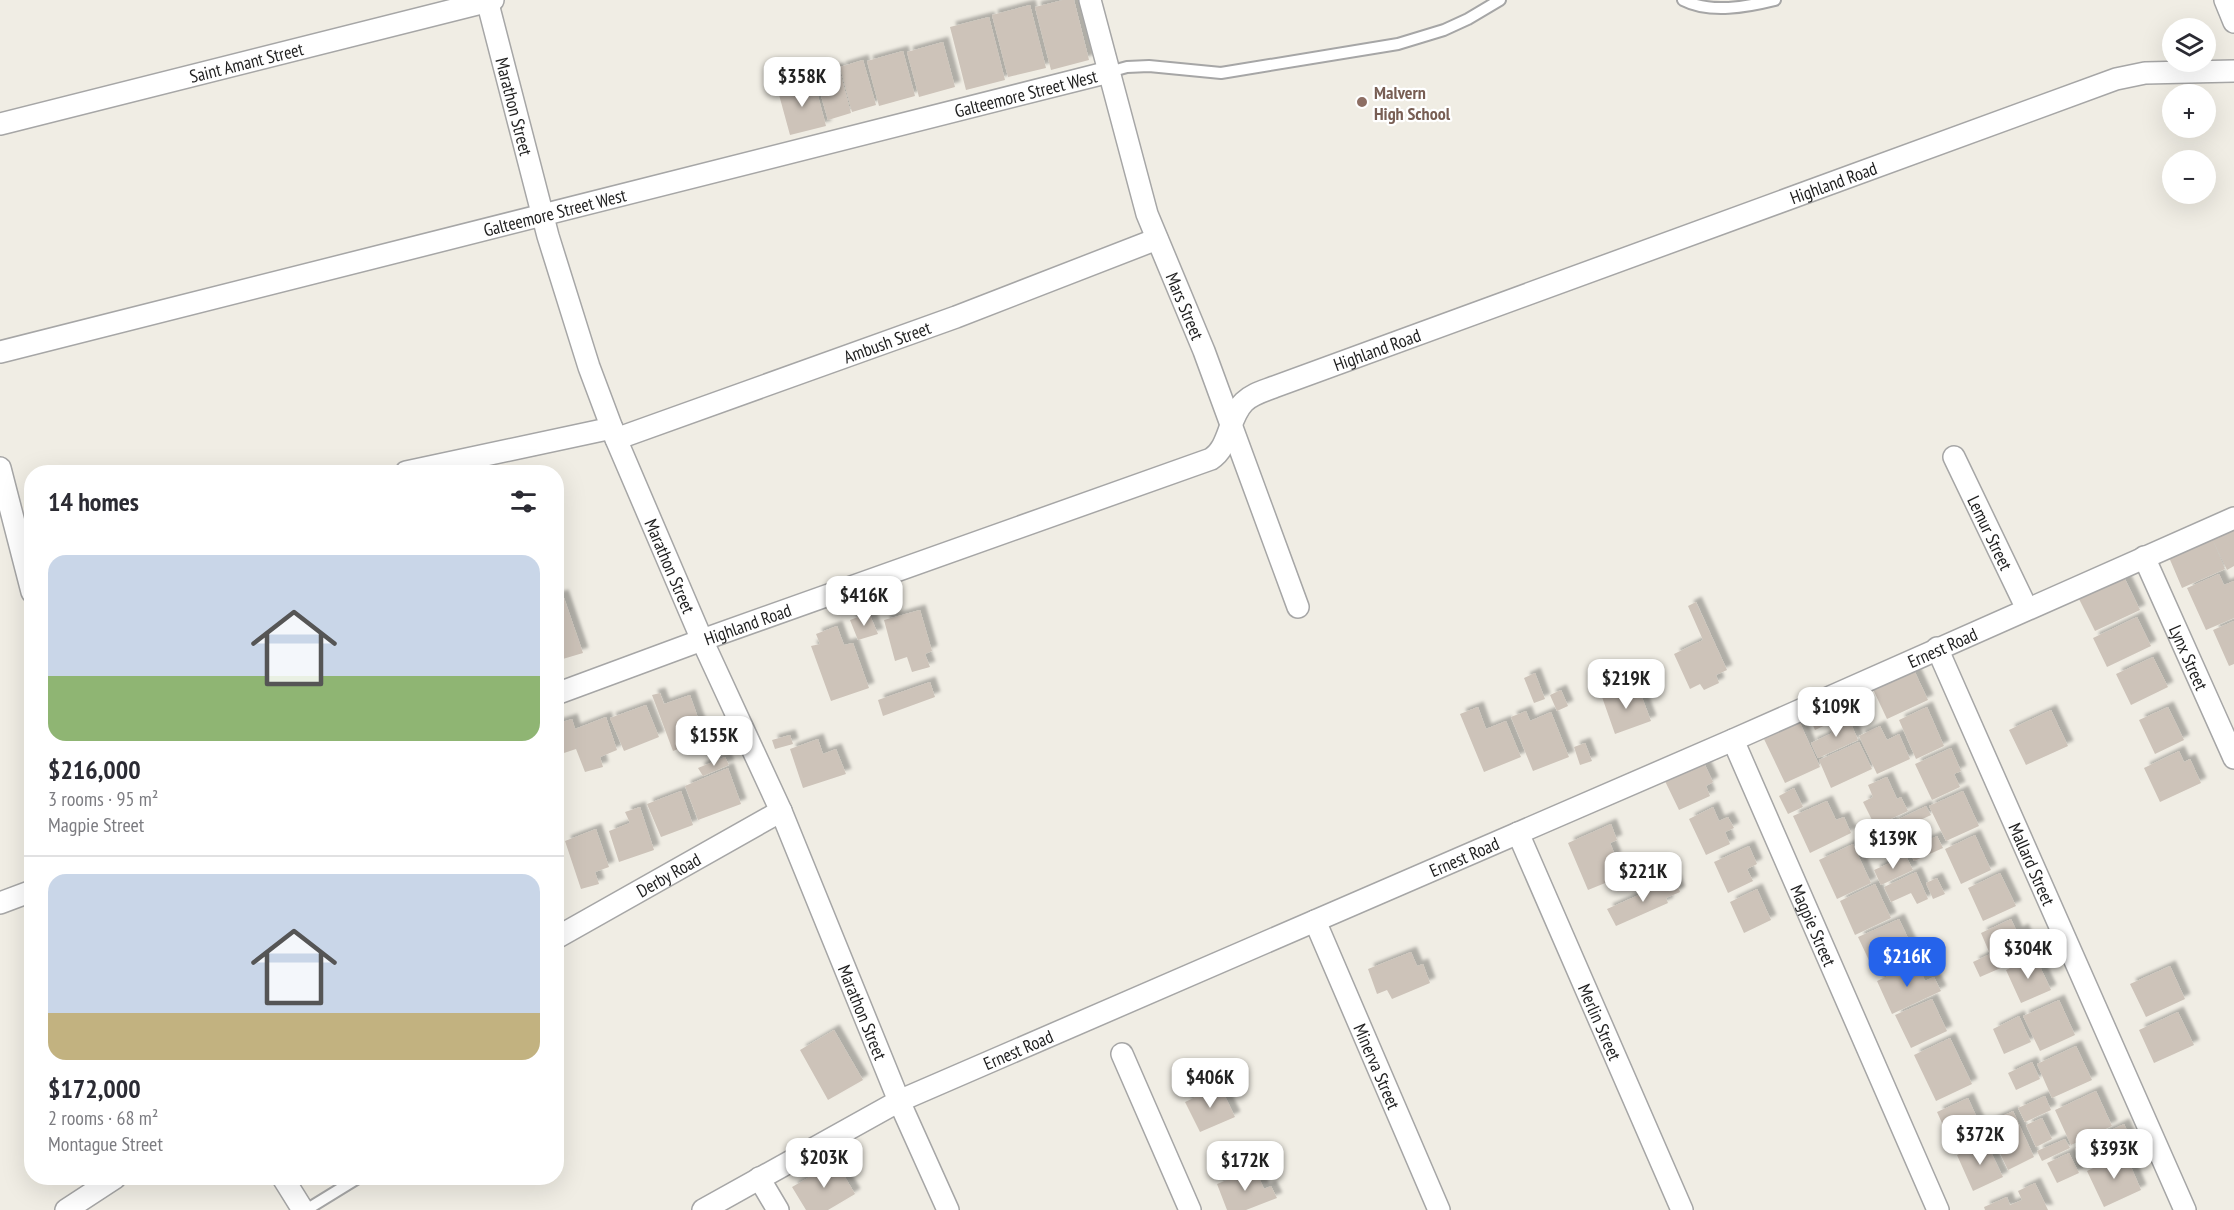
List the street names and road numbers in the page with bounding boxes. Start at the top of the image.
street label: Saint Amant Street [187,37,306,87]
street label: Marathon Street [491,55,538,158]
street label: Galteemore Street West [952,64,1100,122]
street label: Highland Road [1787,156,1880,209]
street label: Galteemore Street West [481,183,628,241]
street label: Mars Street [1161,269,1209,343]
street label: Ambush Street [840,316,934,368]
street label: Highland Road [1330,323,1424,376]
street label: Lemur Street [1963,492,2018,574]
street label: Marathon Street [640,515,701,617]
street label: Highland Road [701,598,794,650]
street label: Lynx Street [2164,621,2214,694]
street label: Ernest Road [1904,622,1981,673]
street label: Mallard Street [2004,819,2061,909]
street label: Ernest Road [1426,831,1502,882]
street label: Derby Road [632,847,705,902]
street label: Magpie Street [1786,881,1842,970]
street label: Marathon Street [833,961,892,1063]
street label: Merlin Street [1573,980,1627,1064]
street label: Minerva Street [1349,1020,1406,1113]
street label: Ernest Road [980,1024,1056,1075]

